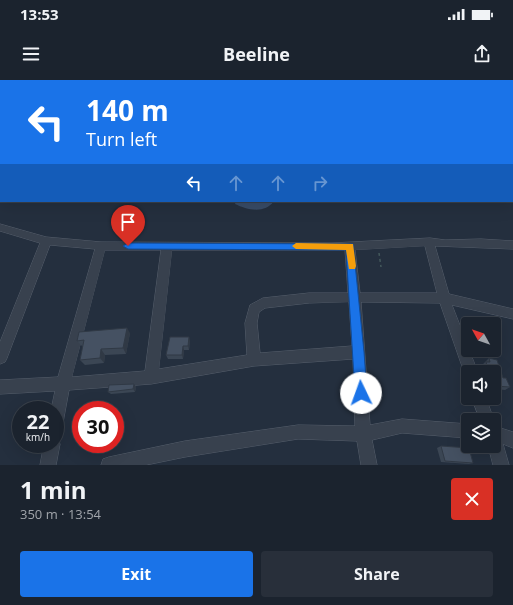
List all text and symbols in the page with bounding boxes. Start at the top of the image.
text: 13:53 [20,4,59,24]
text: Beeline [223,42,290,66]
icon: menu [20,43,42,65]
icon: share [471,43,493,65]
text: 140 m [86,91,169,129]
icon: left [20,96,72,148]
text: Turn left [86,127,157,151]
icon: left [183,172,205,194]
icon: ahead [225,172,247,194]
icon: ahead [267,172,289,194]
icon: right [309,172,331,194]
pin [111,205,145,246]
icon: arrive [117,211,139,233]
north arrow [461,317,501,357]
map controls [461,317,501,453]
button: sound [461,365,501,405]
position arrow [340,372,382,414]
speed limit sign: 30 [72,401,124,453]
text: 22 [27,408,49,435]
button: layers [461,413,501,453]
text: km/h [26,430,50,444]
text: 1 min [20,473,87,506]
button: close [451,478,493,520]
text: 350 m · 13:54 [20,505,101,523]
button: Exit [20,551,253,597]
button: Share [261,551,493,597]

